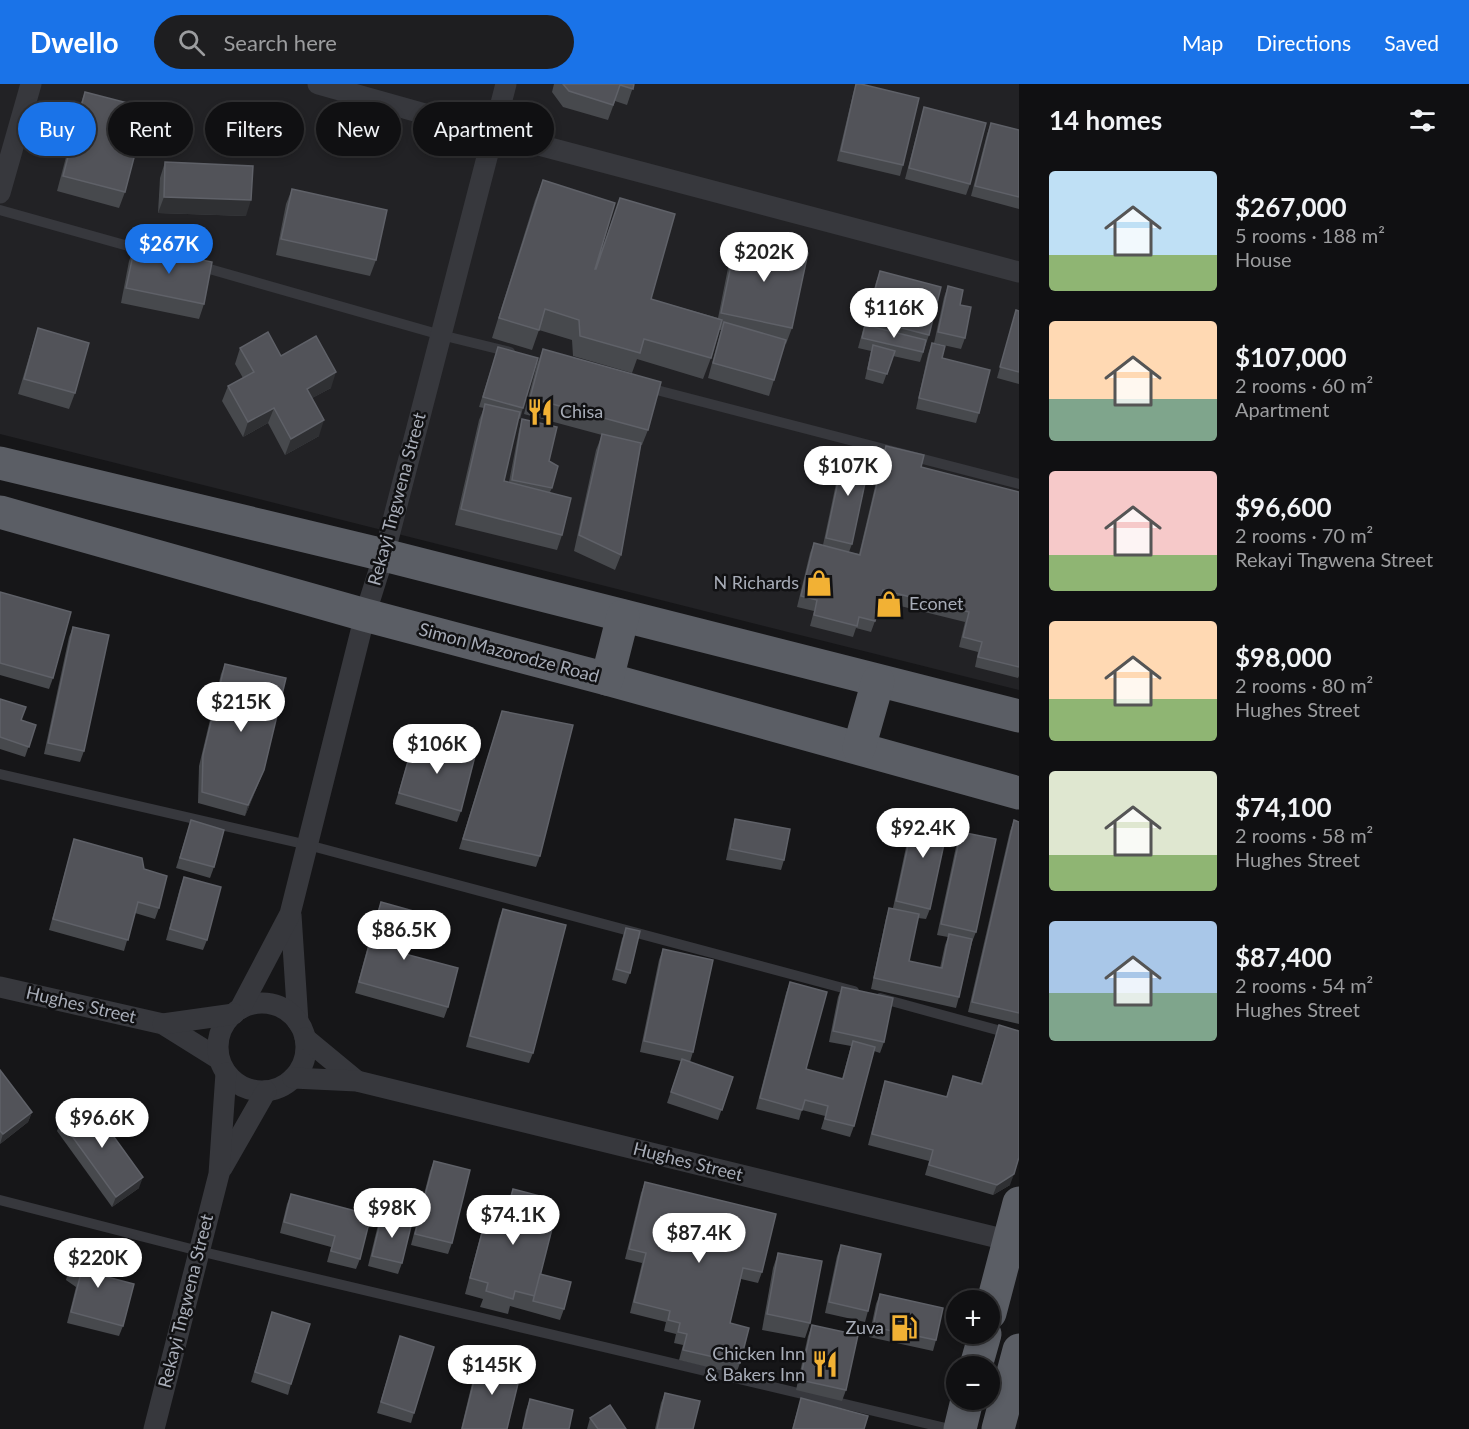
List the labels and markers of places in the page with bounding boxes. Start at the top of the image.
pin: $267K [127,224,211,275]
pin: $202K [722,232,806,283]
pin: $116K [852,288,936,339]
restaurant icon: Chisa [525,397,555,427]
place label: Chisa [560,400,603,422]
pin: $107K [806,446,890,497]
shop icon: N Richards [804,568,834,598]
place label: N Richards [714,571,799,593]
shop icon: Econet [874,589,904,619]
place label: Econet [909,592,964,614]
pin: $215K [199,682,283,733]
pin: $106K [395,724,479,775]
pin: $92.4K [874,808,972,859]
pin: $86.5K [355,910,453,961]
pin: $96.6K [53,1098,151,1149]
pin: $98K [356,1188,428,1239]
pin: $74.1K [464,1195,562,1246]
pin: $87.4K [650,1213,748,1264]
pin: $220K [56,1238,140,1289]
fuel station icon: Zuva [889,1313,919,1343]
place label: Zuva [846,1316,884,1338]
place label: Chicken Inn & Bakers Inn [705,1342,805,1385]
pin: $145K [450,1345,534,1396]
restaurant icon: Chicken Inn & Bakers Inn [810,1349,840,1379]

